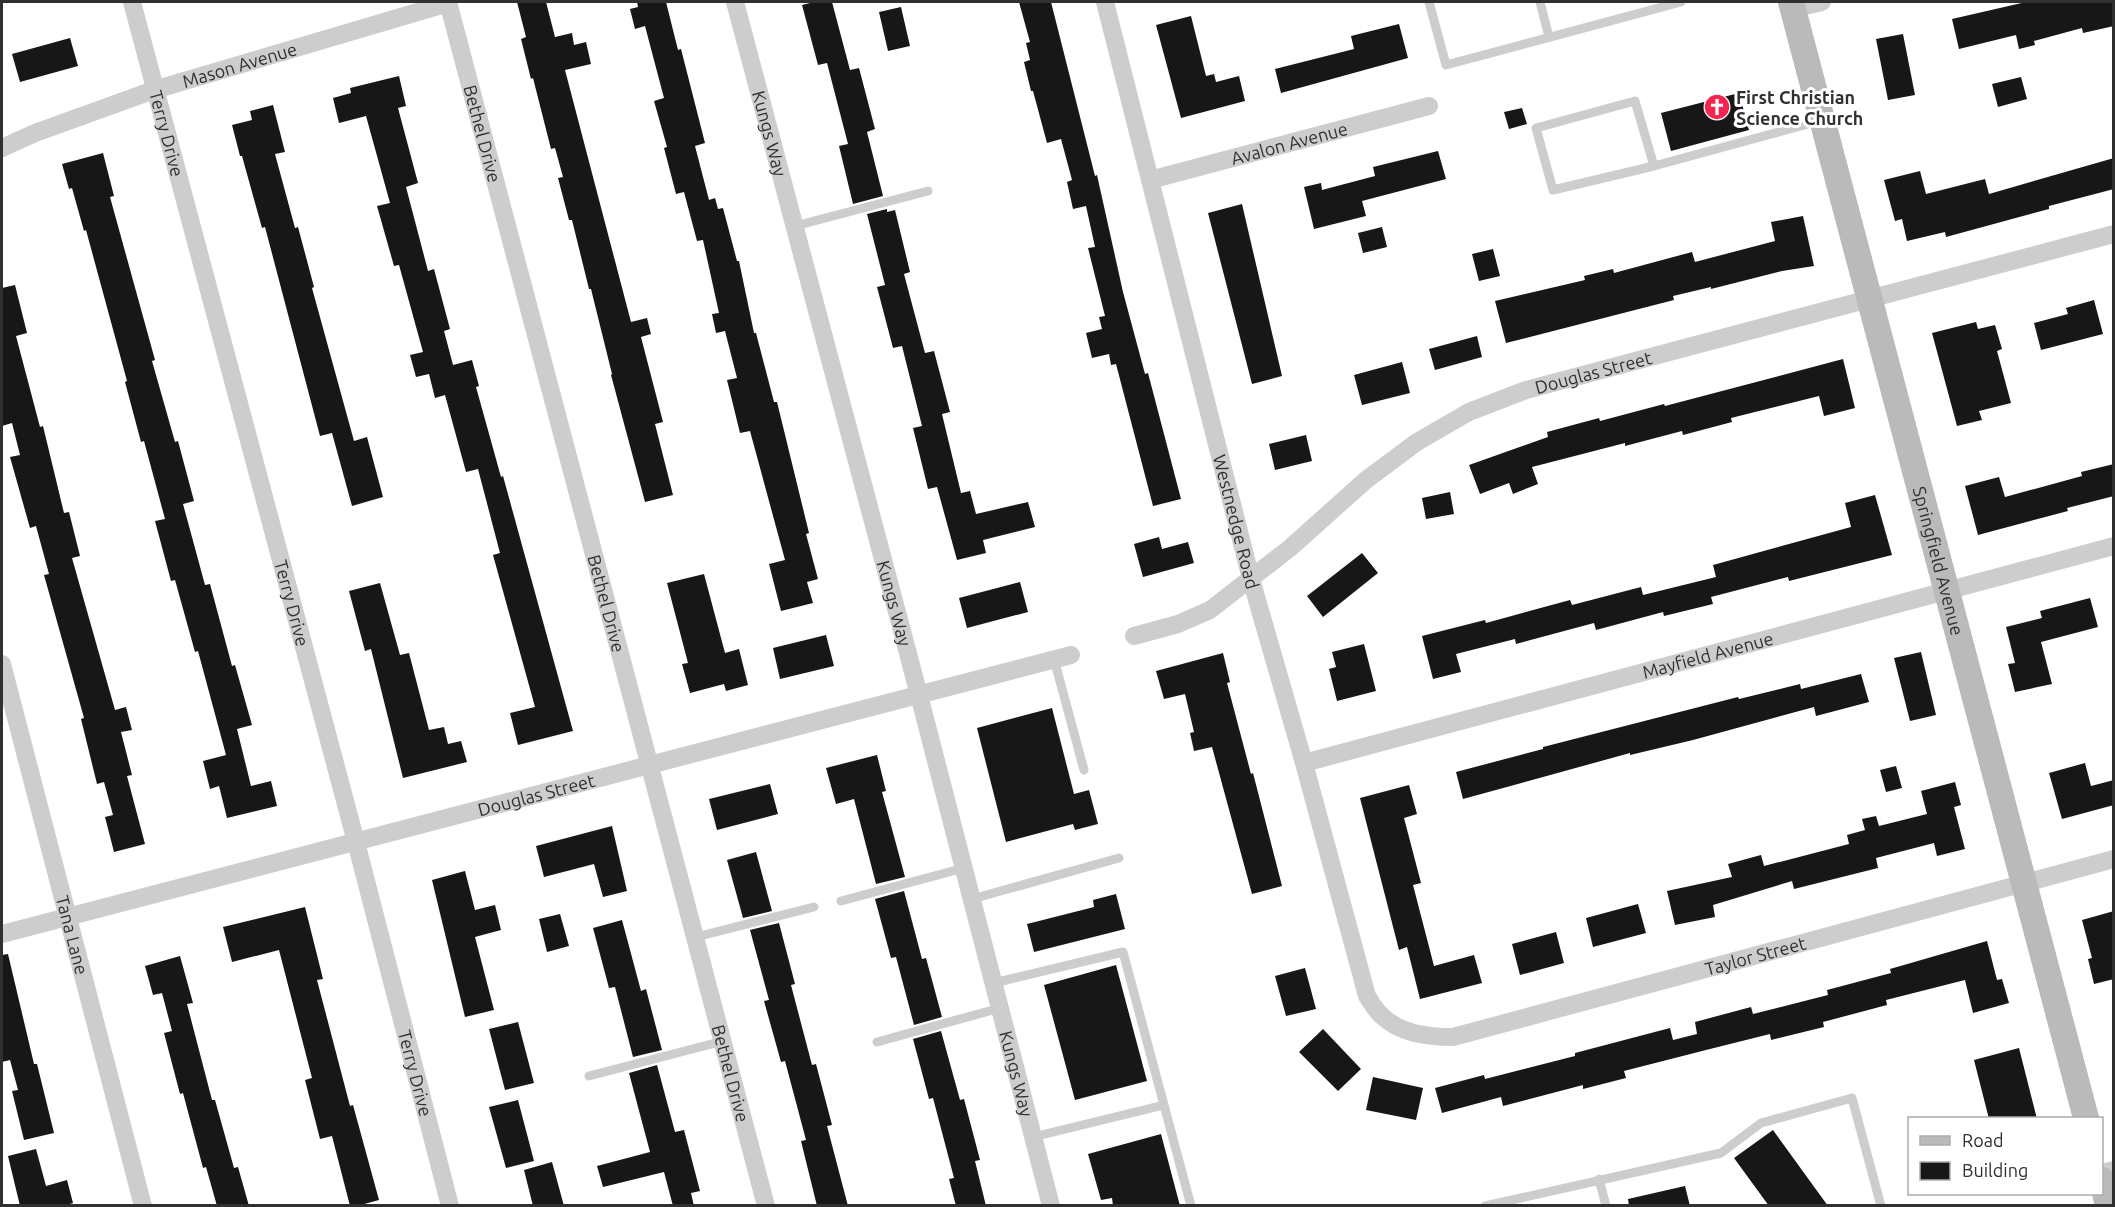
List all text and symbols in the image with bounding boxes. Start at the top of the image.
street label: Mason Avenue [180,38,299,91]
street label: Bethel Drive [460,83,505,184]
place label: First Christian Science Church [1736,87,1863,128]
street label: Terry Drive [146,88,188,179]
street label: Kungs Way [749,88,791,179]
church icon: First Christian Science Church [1702,92,1732,122]
street label: Avalon Avenue [1229,118,1350,168]
street label: Douglas Street [1533,347,1654,397]
street label: Westnedge Road [1210,452,1263,591]
street label: Springfield Avenue [1909,484,1968,637]
street label: Bethel Drive [584,552,629,654]
street label: Terry Drive [271,558,313,648]
street label: Kungs Way [874,558,916,649]
street label: Mayfield Avenue [1640,628,1775,682]
street label: Douglas Street [475,770,597,819]
street label: Tana Lane [53,893,92,977]
street label: Taylor Street [1703,932,1808,979]
street label: Bethel Drive [708,1022,753,1124]
street label: Terry Drive [395,1028,436,1118]
street label: Kungs Way [996,1028,1038,1119]
legend [1908,1117,2103,1195]
text: Road [1962,1130,2004,1150]
text: Building [1962,1160,2028,1180]

